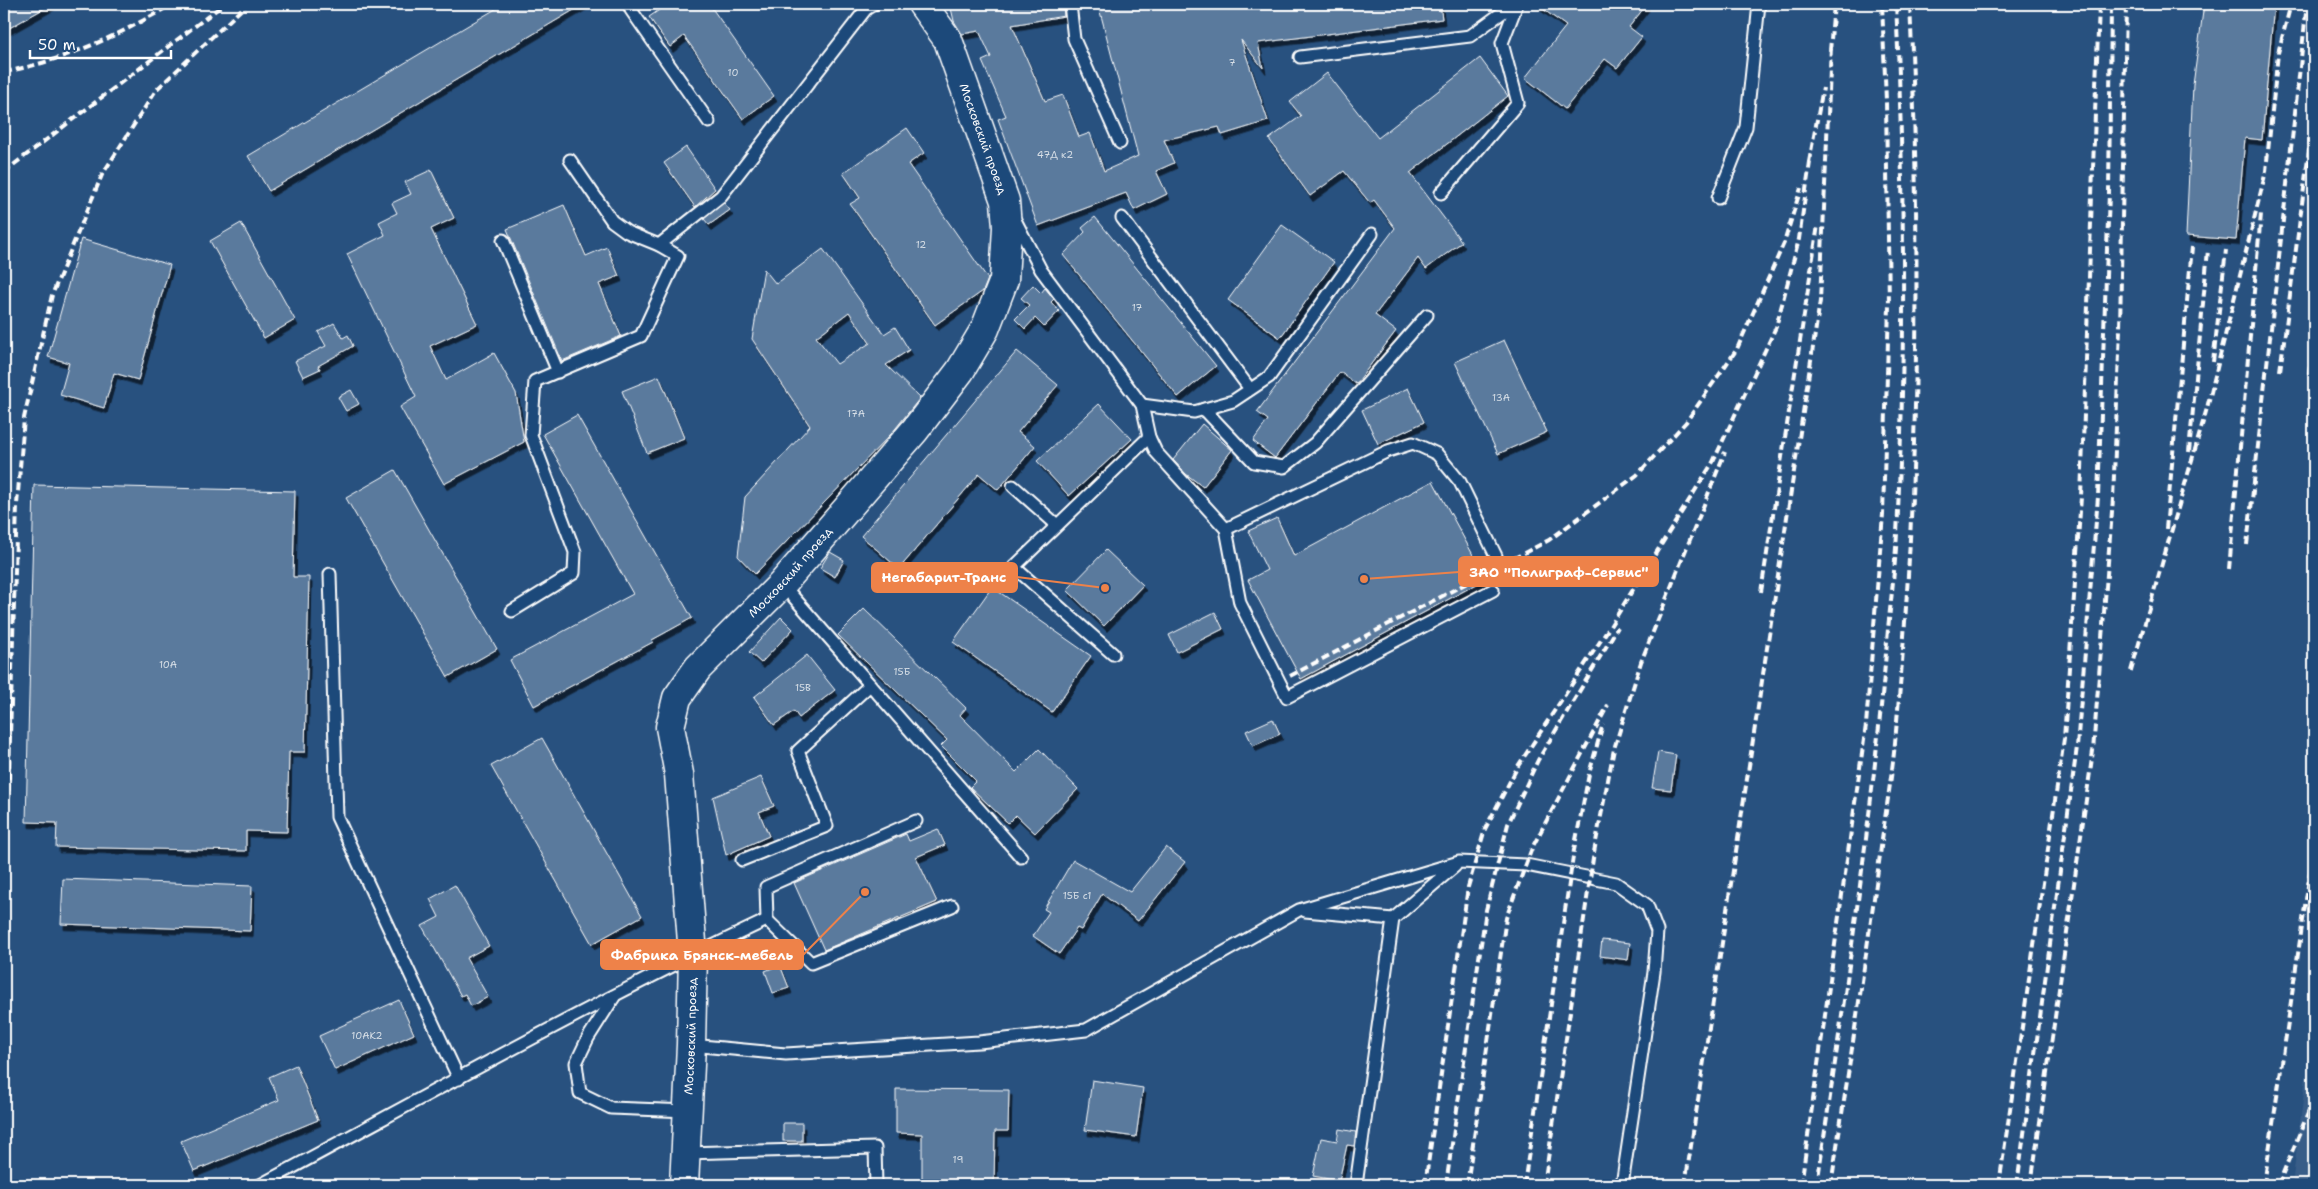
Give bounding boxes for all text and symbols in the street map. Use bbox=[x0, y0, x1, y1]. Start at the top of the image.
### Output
scale bar bbox=[30, 28, 171, 60]
text: 50 m bbox=[38, 35, 76, 55]
house number: 7 bbox=[1229, 56, 1236, 69]
house number: 10 bbox=[728, 66, 738, 79]
street label: Московский проезд bbox=[955, 81, 1011, 197]
house number: 47Д к2 bbox=[1037, 148, 1073, 161]
house number: 12 bbox=[916, 238, 926, 251]
house number: 17 bbox=[1132, 301, 1142, 314]
house number: 13А bbox=[1492, 391, 1510, 404]
house number: 17А bbox=[847, 407, 865, 420]
street label: Московский проезд bbox=[745, 523, 836, 621]
callout: ЗАО "Полиграф-Сервис" bbox=[1459, 557, 1658, 586]
callout: Негабарит-Транс bbox=[872, 563, 1017, 592]
text: ЗАО "Полиграф-Сервис" bbox=[1469, 563, 1649, 581]
text: Негабарит-Транс bbox=[882, 568, 1006, 586]
house number: 10А bbox=[159, 658, 177, 671]
house number: 15Б bbox=[894, 665, 910, 678]
house number: 15В bbox=[795, 681, 811, 694]
house number: 15Б с1 bbox=[1063, 889, 1091, 902]
callout: Фабрика Брянск-мебель bbox=[601, 940, 803, 969]
text: Фабрика Брянск-мебель bbox=[611, 946, 793, 964]
street label: Московский проезд bbox=[681, 977, 701, 1095]
house number: 10АК2 bbox=[351, 1029, 383, 1042]
house number: 19 bbox=[953, 1153, 963, 1166]

